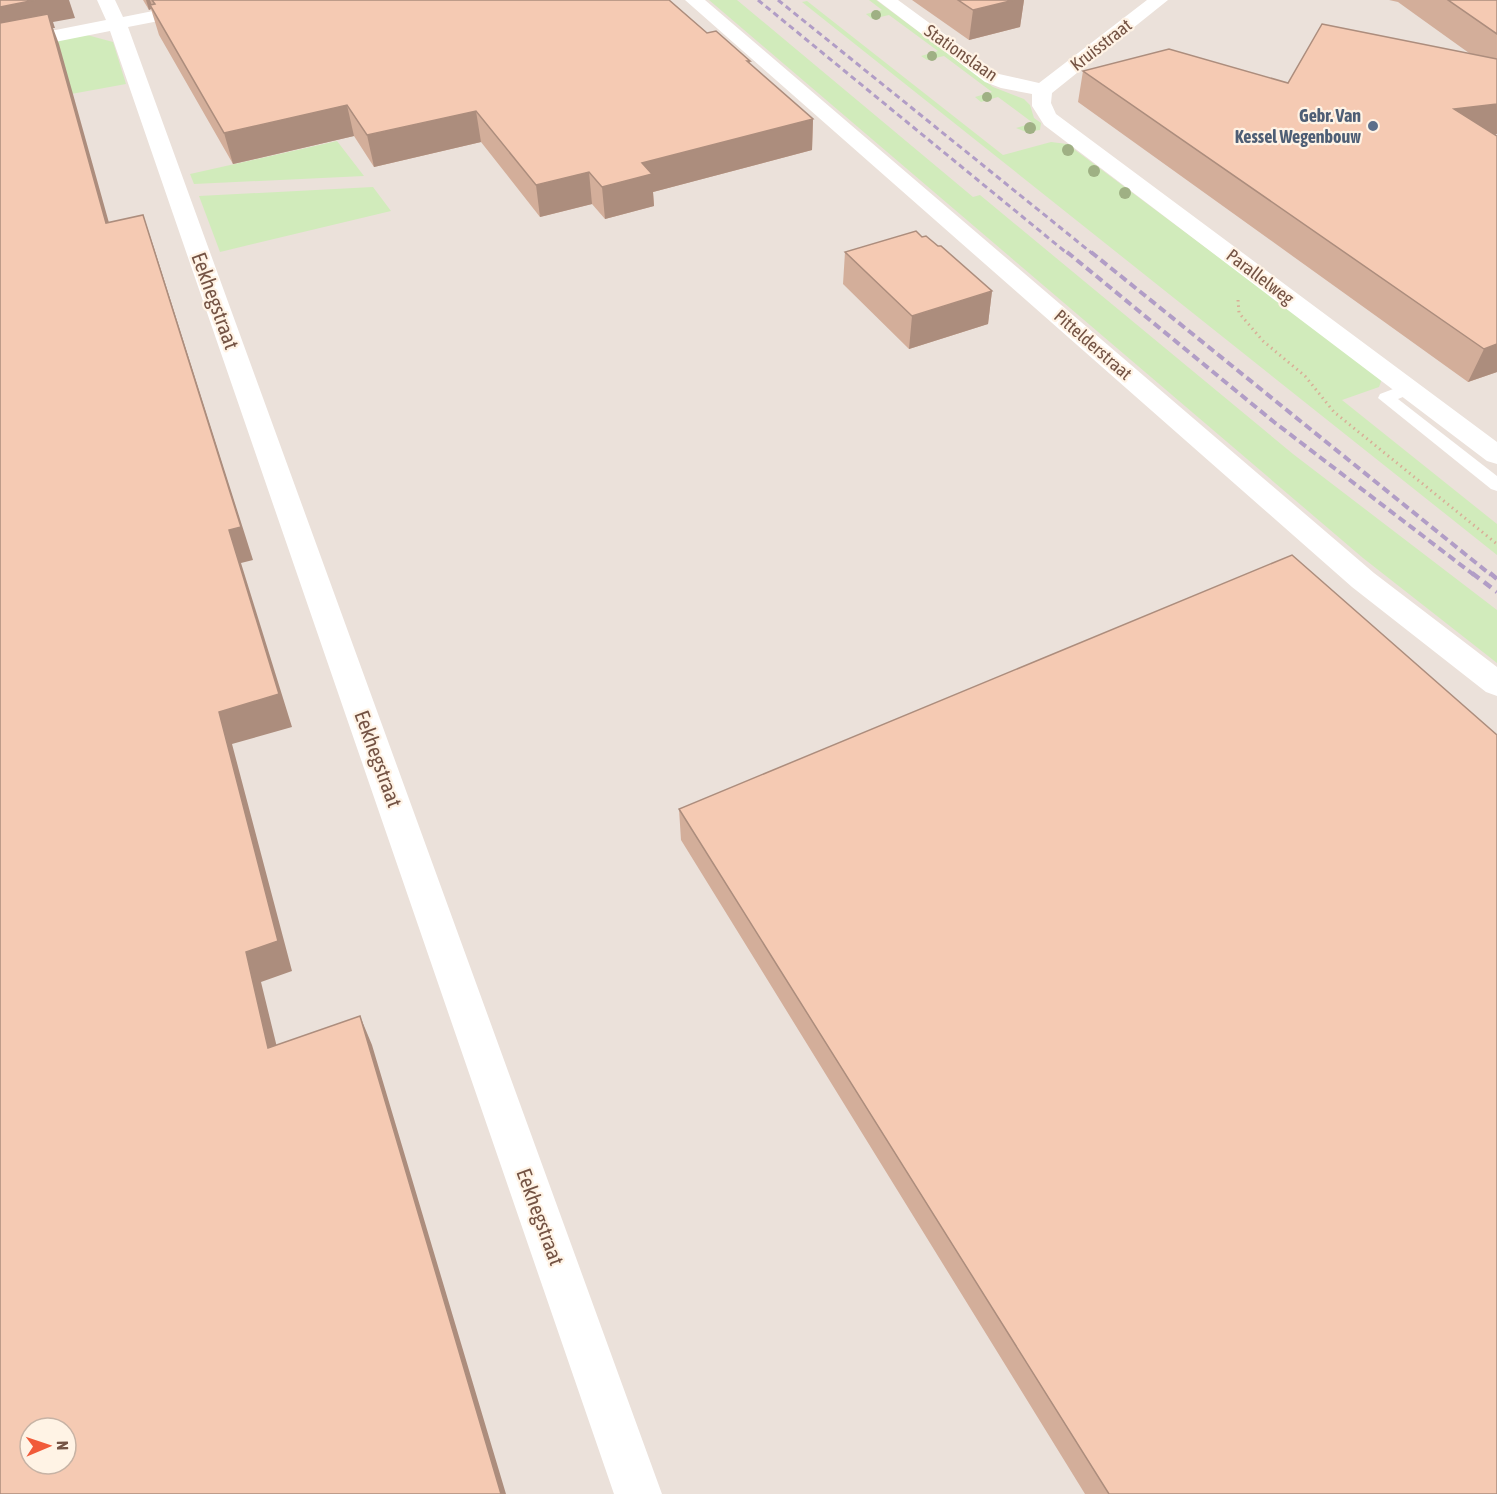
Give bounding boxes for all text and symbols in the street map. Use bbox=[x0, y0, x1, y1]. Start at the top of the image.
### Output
street label: Kruisstraat bbox=[1066, 14, 1135, 75]
street label: Stationslaan bbox=[921, 20, 1002, 85]
place label: Gebr. Van Kessel Wegenbouw bbox=[1235, 105, 1361, 147]
marker: Gebr. Van Kessel Wegenbouw bbox=[1366, 119, 1380, 133]
street label: Parallelweg bbox=[1223, 245, 1298, 309]
street label: Eekhegstraat bbox=[187, 249, 245, 352]
street label: Pittelderstraat bbox=[1050, 305, 1136, 384]
street label: Eekhegstraat bbox=[350, 707, 408, 810]
street label: Eekhegstraat bbox=[512, 1165, 570, 1268]
north arrow bbox=[18, 1416, 78, 1476]
text: N bbox=[54, 1440, 72, 1451]

